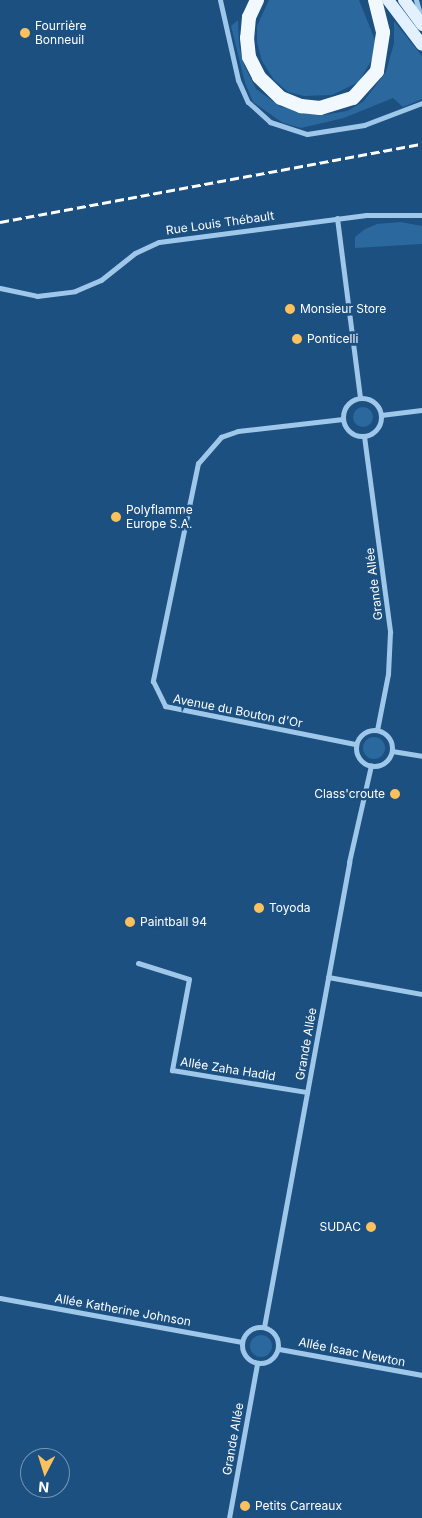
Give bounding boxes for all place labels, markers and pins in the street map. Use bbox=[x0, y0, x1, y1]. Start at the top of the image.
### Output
place label: Fourrière Bonneuil bbox=[35, 19, 87, 47]
marker: Fourrière Bonneuil bbox=[19, 27, 31, 39]
place label: Monsieur Store bbox=[300, 302, 386, 316]
marker: Monsieur Store bbox=[284, 303, 296, 315]
place label: Ponticelli bbox=[307, 332, 358, 346]
marker: Ponticelli bbox=[291, 333, 303, 345]
place label: Polyflamme Europe S.A. bbox=[126, 503, 193, 531]
marker: Polyflamme Europe S.A. bbox=[110, 511, 122, 523]
place label: Class'croute bbox=[314, 787, 385, 801]
marker: Class'croute bbox=[389, 788, 401, 800]
place label: Toyoda bbox=[269, 901, 311, 915]
marker: Toyoda bbox=[253, 902, 265, 914]
place label: Paintball 94 bbox=[140, 915, 207, 929]
marker: Paintball 94 bbox=[124, 916, 136, 928]
place label: SUDAC bbox=[319, 1220, 361, 1234]
marker: SUDAC bbox=[365, 1221, 377, 1233]
place label: Petits Carreaux bbox=[255, 1499, 342, 1513]
marker: Petits Carreaux bbox=[239, 1500, 251, 1512]

